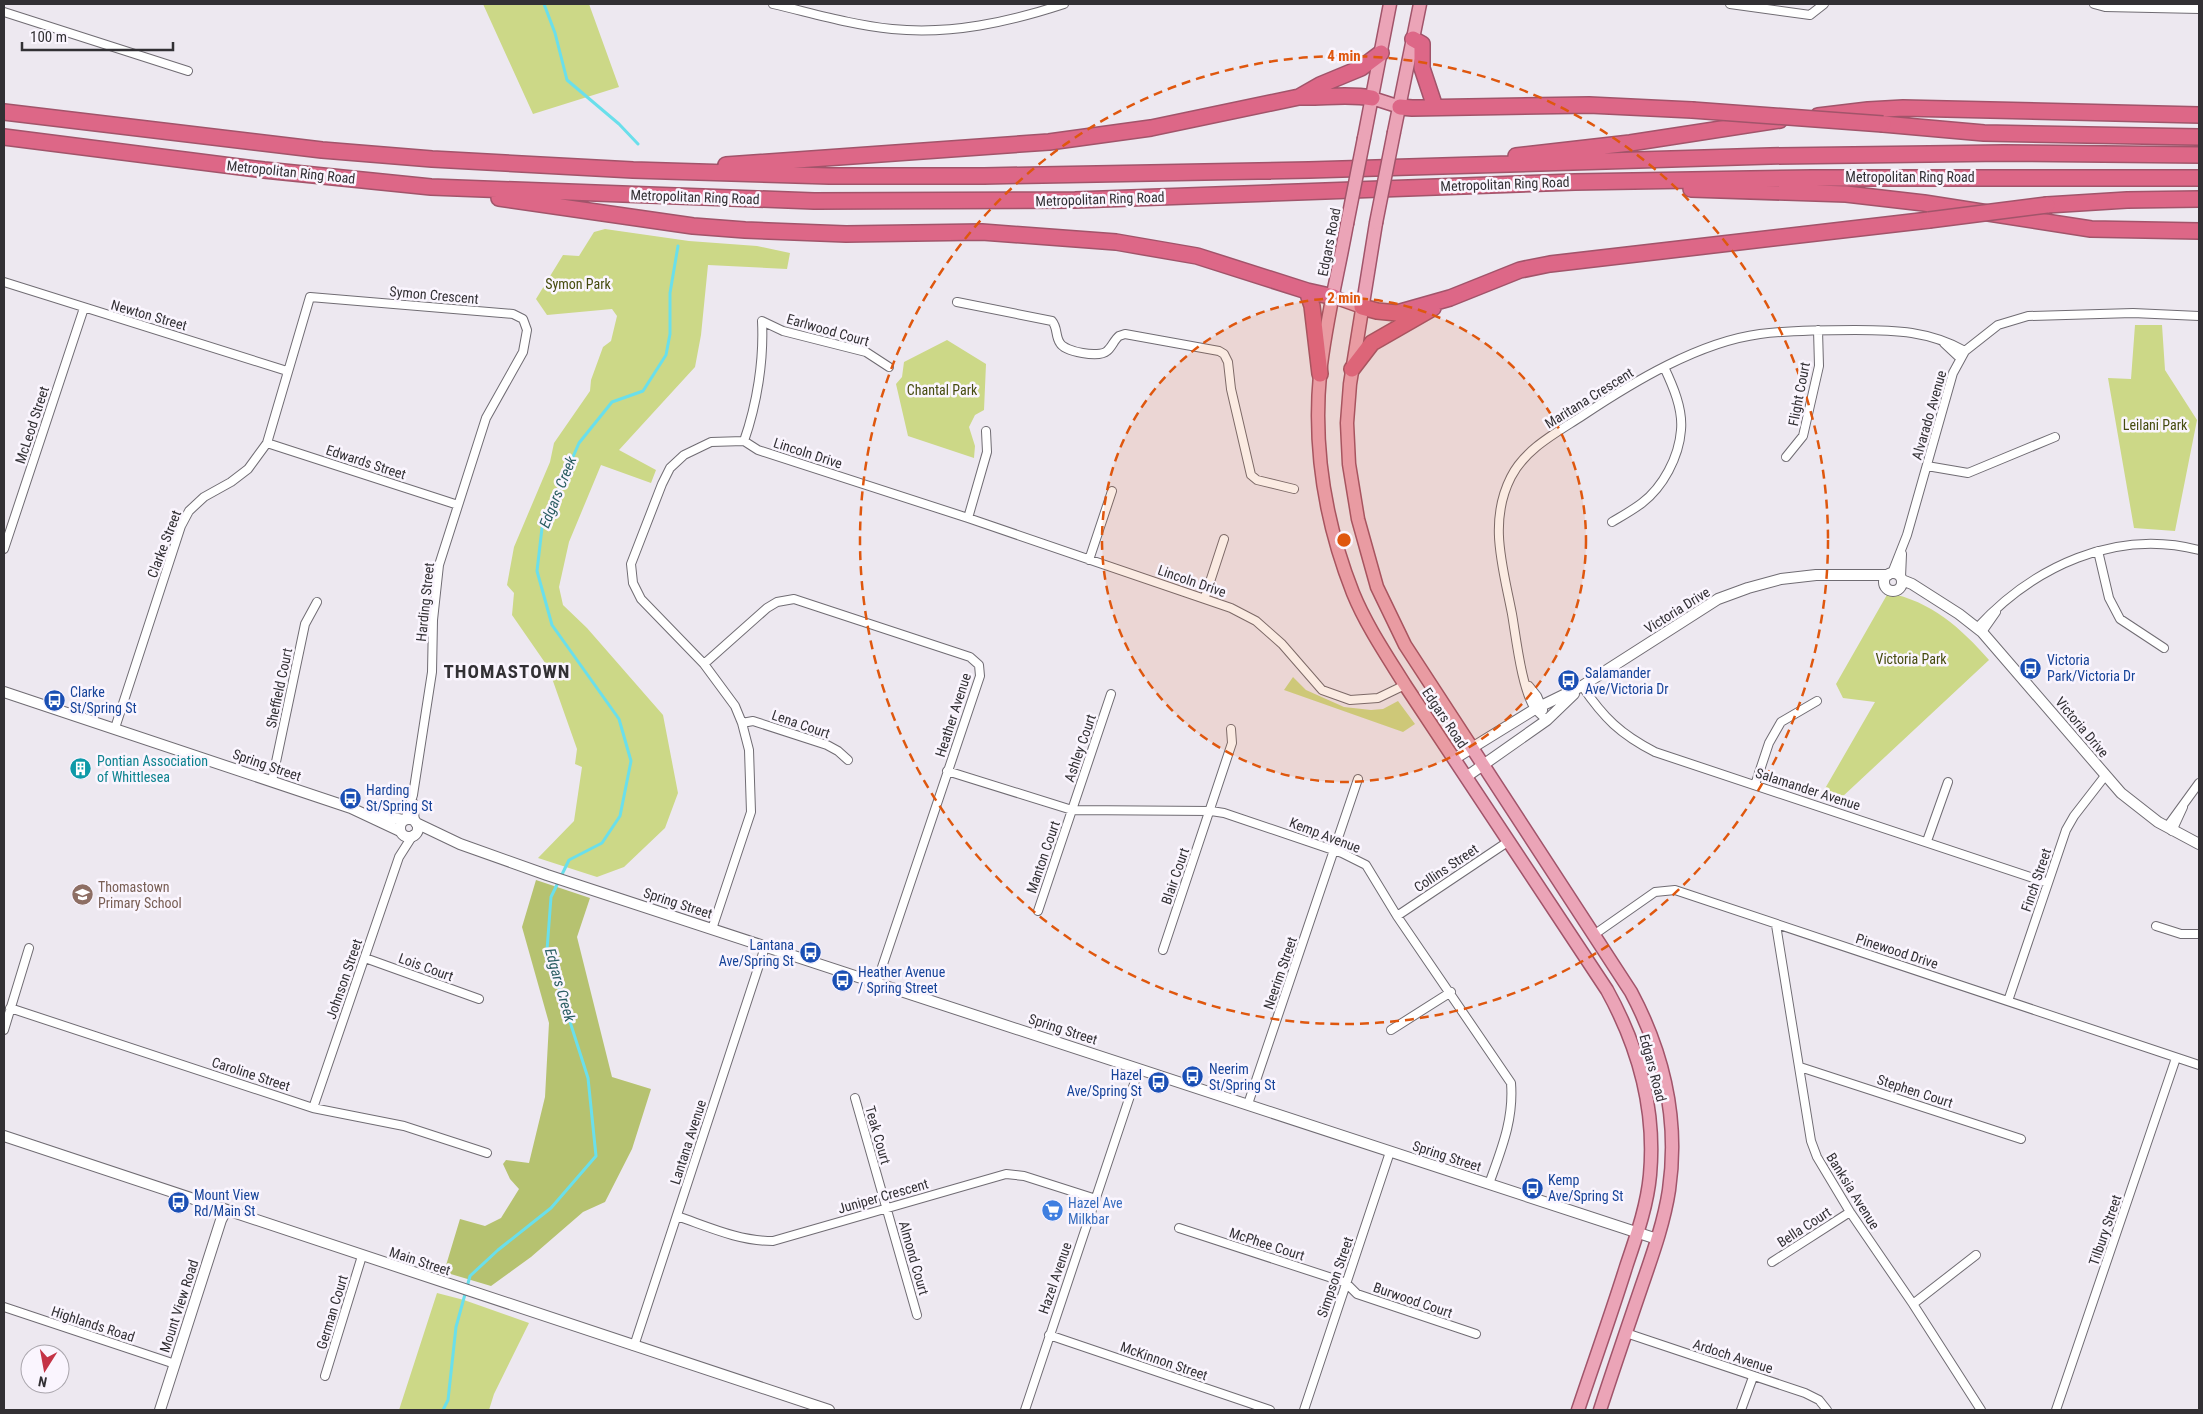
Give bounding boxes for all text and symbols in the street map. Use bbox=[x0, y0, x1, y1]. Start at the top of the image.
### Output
scale bar bbox=[22, 20, 174, 52]
text: 100 m bbox=[30, 28, 67, 46]
text: 4 min bbox=[1327, 47, 1361, 65]
street label: Metropolitan Ring Road bbox=[226, 157, 356, 187]
street label: Metropolitan Ring Road bbox=[1845, 169, 1975, 185]
street label: Metropolitan Ring Road bbox=[1440, 174, 1570, 194]
street label: Metropolitan Ring Road bbox=[630, 187, 760, 207]
street label: Metropolitan Ring Road bbox=[1035, 189, 1165, 209]
street label: Edgars Road bbox=[1315, 206, 1343, 278]
park label: Symon Park bbox=[545, 276, 611, 292]
street label: Symon Crescent bbox=[389, 283, 479, 307]
text: 2 min bbox=[1327, 289, 1361, 307]
street label: Newton Street bbox=[109, 297, 189, 333]
street label: Earlwood Court bbox=[785, 311, 871, 349]
street label: Flight Court bbox=[1785, 361, 1813, 427]
street label: Maritana Crescent bbox=[1542, 364, 1636, 432]
street label: Alvarado Avenue bbox=[1909, 368, 1949, 461]
park label: Chantal Park bbox=[907, 382, 978, 398]
street label: McLeod Street bbox=[12, 384, 52, 466]
park label: Leilani Park bbox=[2123, 417, 2188, 433]
street label: Lincoln Drive bbox=[772, 434, 845, 472]
street label: Edwards Street bbox=[324, 442, 408, 482]
water label: Edgars Creek bbox=[535, 453, 581, 530]
street label: Clarke Street bbox=[144, 508, 184, 580]
centre of rings bbox=[1335, 531, 1353, 549]
street label: Harding Street bbox=[413, 562, 437, 642]
street label: Lincoln Drive bbox=[1156, 562, 1229, 600]
street label: Victoria Drive bbox=[1641, 583, 1713, 636]
street label: Sheffield Court bbox=[263, 647, 295, 729]
park label: Victoria Park bbox=[1876, 651, 1947, 667]
place label: Victoria Park/Victoria Dr bbox=[2047, 652, 2135, 684]
bus stop icon: Victoria Park/Victoria Dr bbox=[2019, 656, 2043, 680]
district label: THOMASTOWN bbox=[444, 660, 571, 683]
place label: Salamander Ave/Victoria Dr bbox=[1585, 665, 1669, 697]
bus stop icon: Salamander Ave/Victoria Dr bbox=[1557, 669, 1581, 693]
street label: Heather Avenue bbox=[932, 671, 974, 759]
place label: Clarke St/Spring St bbox=[70, 684, 137, 716]
street label: Edgars Road bbox=[1419, 685, 1471, 751]
bus stop icon: Clarke St/Spring St bbox=[42, 688, 66, 712]
street label: Victoria Drive bbox=[2052, 694, 2112, 761]
street label: Lena Court bbox=[770, 707, 832, 741]
street label: Ashley Court bbox=[1061, 712, 1099, 784]
street label: Spring Street bbox=[231, 746, 303, 784]
place label: Pontian Association of Whittlesea bbox=[97, 753, 208, 785]
building icon: Pontian Association of Whittlesea bbox=[69, 757, 93, 781]
street label: Salamander Avenue bbox=[1754, 765, 1863, 814]
place label: Harding St/Spring St bbox=[366, 782, 433, 814]
bus stop icon: Harding St/Spring St bbox=[338, 786, 362, 810]
street label: Kemp Avenue bbox=[1287, 814, 1363, 856]
street label: Manton Court bbox=[1023, 819, 1063, 895]
street label: Collins Street bbox=[1411, 841, 1481, 895]
street label: Blair Court bbox=[1158, 846, 1192, 906]
street label: Finch Street bbox=[2018, 846, 2054, 914]
place label: Thomastown Primary School bbox=[98, 879, 182, 911]
school or university icon: Thomastown Primary School bbox=[70, 883, 94, 907]
street label: Spring Street bbox=[642, 884, 714, 922]
street label: Pinewood Drive bbox=[1854, 930, 1941, 972]
street label: Neerim Street bbox=[1260, 935, 1300, 1011]
street label: Johnson Street bbox=[323, 937, 365, 1021]
place label: Lantana Ave/Spring St bbox=[719, 937, 794, 969]
bus stop icon: Lantana Ave/Spring St bbox=[798, 941, 822, 965]
water label: Edgars Creek bbox=[541, 946, 579, 1024]
street label: Lois Court bbox=[396, 950, 456, 984]
place label: Heather Avenue / Spring Street bbox=[858, 964, 946, 996]
bus stop icon: Heather Avenue / Spring Street bbox=[830, 968, 854, 992]
street label: Spring Street bbox=[1027, 1010, 1099, 1048]
street label: Edgars Road bbox=[1636, 1032, 1670, 1104]
street label: Caroline Street bbox=[210, 1054, 292, 1094]
place label: Neerim St/Spring St bbox=[1209, 1061, 1276, 1093]
bus stop icon: Neerim St/Spring St bbox=[1181, 1065, 1205, 1089]
place label: Hazel Ave/Spring St bbox=[1067, 1067, 1142, 1099]
bus stop icon: Hazel Ave/Spring St bbox=[1146, 1071, 1170, 1095]
street label: Stephen Court bbox=[1875, 1071, 1955, 1111]
street label: Lantana Avenue bbox=[667, 1097, 709, 1186]
street label: Teak Court bbox=[862, 1104, 894, 1166]
street label: Spring Street bbox=[1411, 1137, 1483, 1175]
street label: Banksia Avenue bbox=[1823, 1150, 1883, 1233]
place label: Kemp Ave/Spring St bbox=[1548, 1172, 1623, 1204]
street label: Juniper Crescent bbox=[836, 1175, 930, 1217]
bus stop icon: Kemp Ave/Spring St bbox=[1520, 1176, 1544, 1200]
place label: Mount View Rd/Main St bbox=[194, 1187, 259, 1219]
bus stop icon: Mount View Rd/Main St bbox=[166, 1191, 190, 1215]
street label: Tilbury Street bbox=[2085, 1193, 2125, 1267]
place label: Hazel Ave Milkbar bbox=[1068, 1195, 1123, 1227]
supermarket icon: Hazel Ave Milkbar bbox=[1040, 1199, 1064, 1223]
street label: Bella Court bbox=[1774, 1204, 1834, 1250]
street label: Almond Court bbox=[896, 1219, 932, 1297]
street label: McPhee Court bbox=[1227, 1224, 1307, 1264]
street label: Simpson Street bbox=[1314, 1235, 1356, 1319]
street label: Hazel Avenue bbox=[1035, 1240, 1075, 1316]
street label: Main Street bbox=[387, 1244, 453, 1278]
street label: Mount View Road bbox=[156, 1258, 202, 1354]
street label: German Court bbox=[313, 1273, 351, 1351]
street label: Burwood Court bbox=[1371, 1279, 1455, 1321]
street label: Highlands Road bbox=[49, 1303, 137, 1345]
street label: Ardoch Avenue bbox=[1691, 1336, 1775, 1377]
street label: McKinnon Street bbox=[1118, 1339, 1210, 1383]
north arrow bbox=[20, 1344, 70, 1394]
text: N bbox=[37, 1373, 48, 1390]

